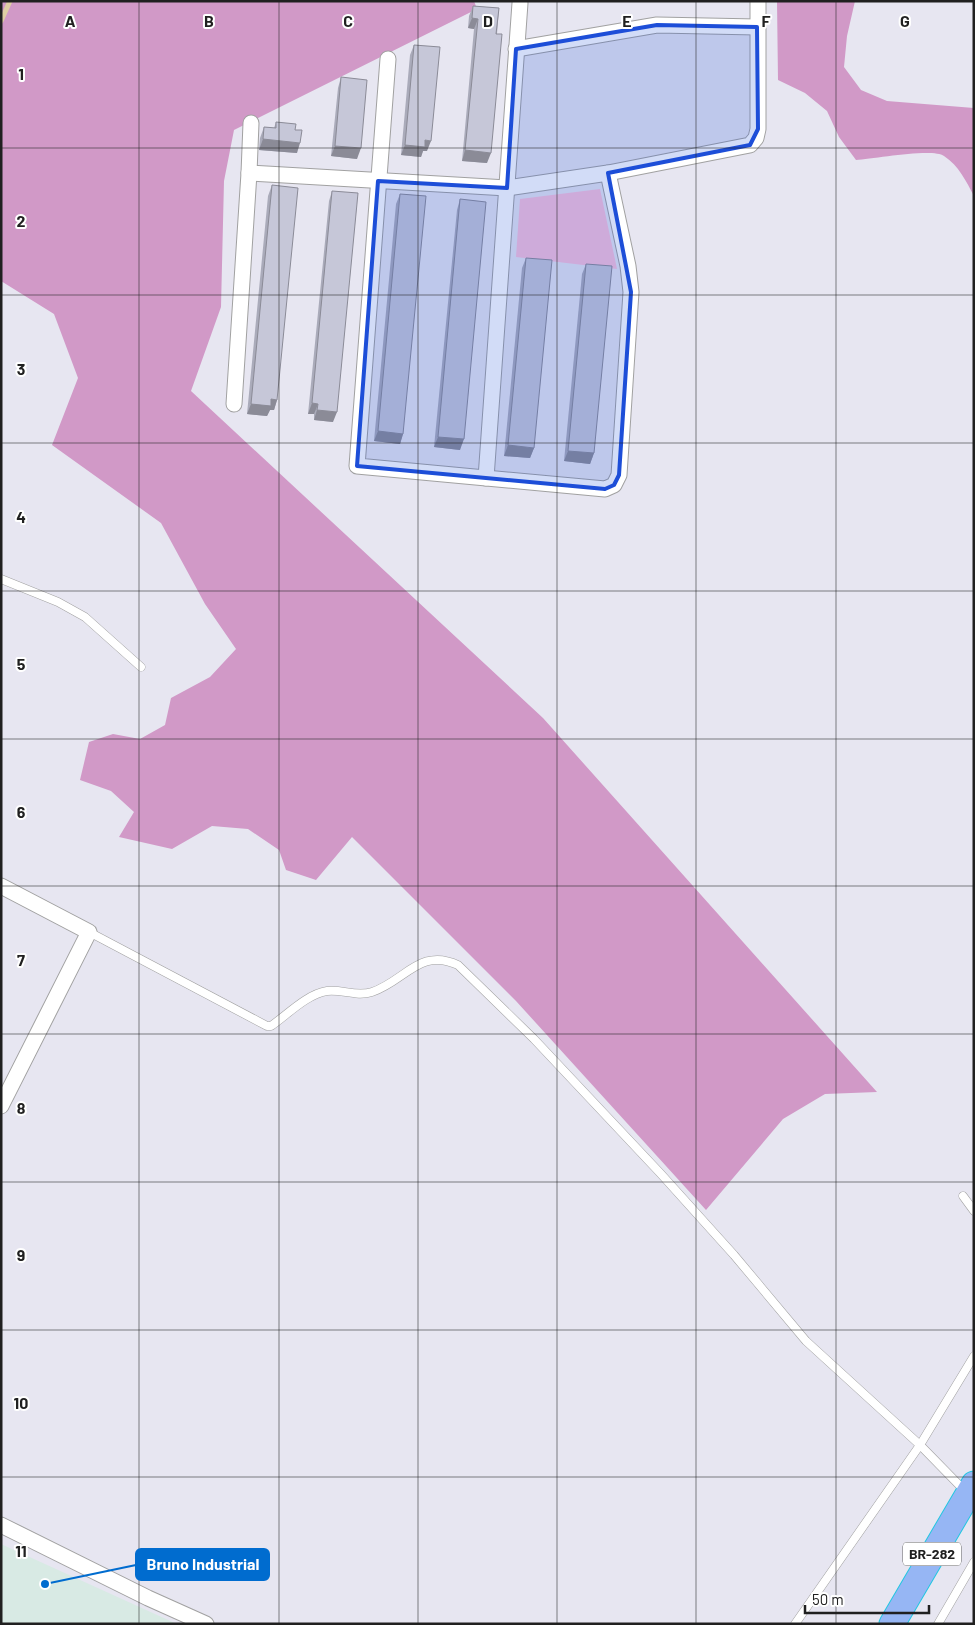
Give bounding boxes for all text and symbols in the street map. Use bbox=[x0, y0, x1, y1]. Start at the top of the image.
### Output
text: A bbox=[65, 11, 76, 30]
text: B bbox=[204, 11, 214, 30]
text: C bbox=[343, 11, 353, 30]
text: D bbox=[483, 11, 493, 30]
text: E bbox=[622, 11, 632, 30]
text: F bbox=[762, 11, 771, 30]
text: G bbox=[900, 11, 910, 30]
text: 1 bbox=[18, 64, 24, 83]
text: 2 bbox=[17, 211, 26, 230]
text: 3 bbox=[17, 359, 25, 378]
text: 4 bbox=[16, 507, 26, 526]
text: 5 bbox=[17, 654, 26, 673]
text: 6 bbox=[17, 802, 26, 821]
text: 7 bbox=[17, 950, 25, 969]
text: 8 bbox=[17, 1098, 26, 1117]
text: 9 bbox=[17, 1245, 25, 1264]
text: 10 bbox=[14, 1393, 28, 1412]
text: 11 bbox=[15, 1541, 27, 1560]
road number: BR-282 bbox=[903, 1542, 961, 1566]
callout: Bruno Industrial bbox=[136, 1549, 269, 1580]
text: Bruno Industrial bbox=[147, 1554, 260, 1573]
scale bar bbox=[805, 1582, 929, 1614]
text: 50 m bbox=[812, 1590, 844, 1608]

